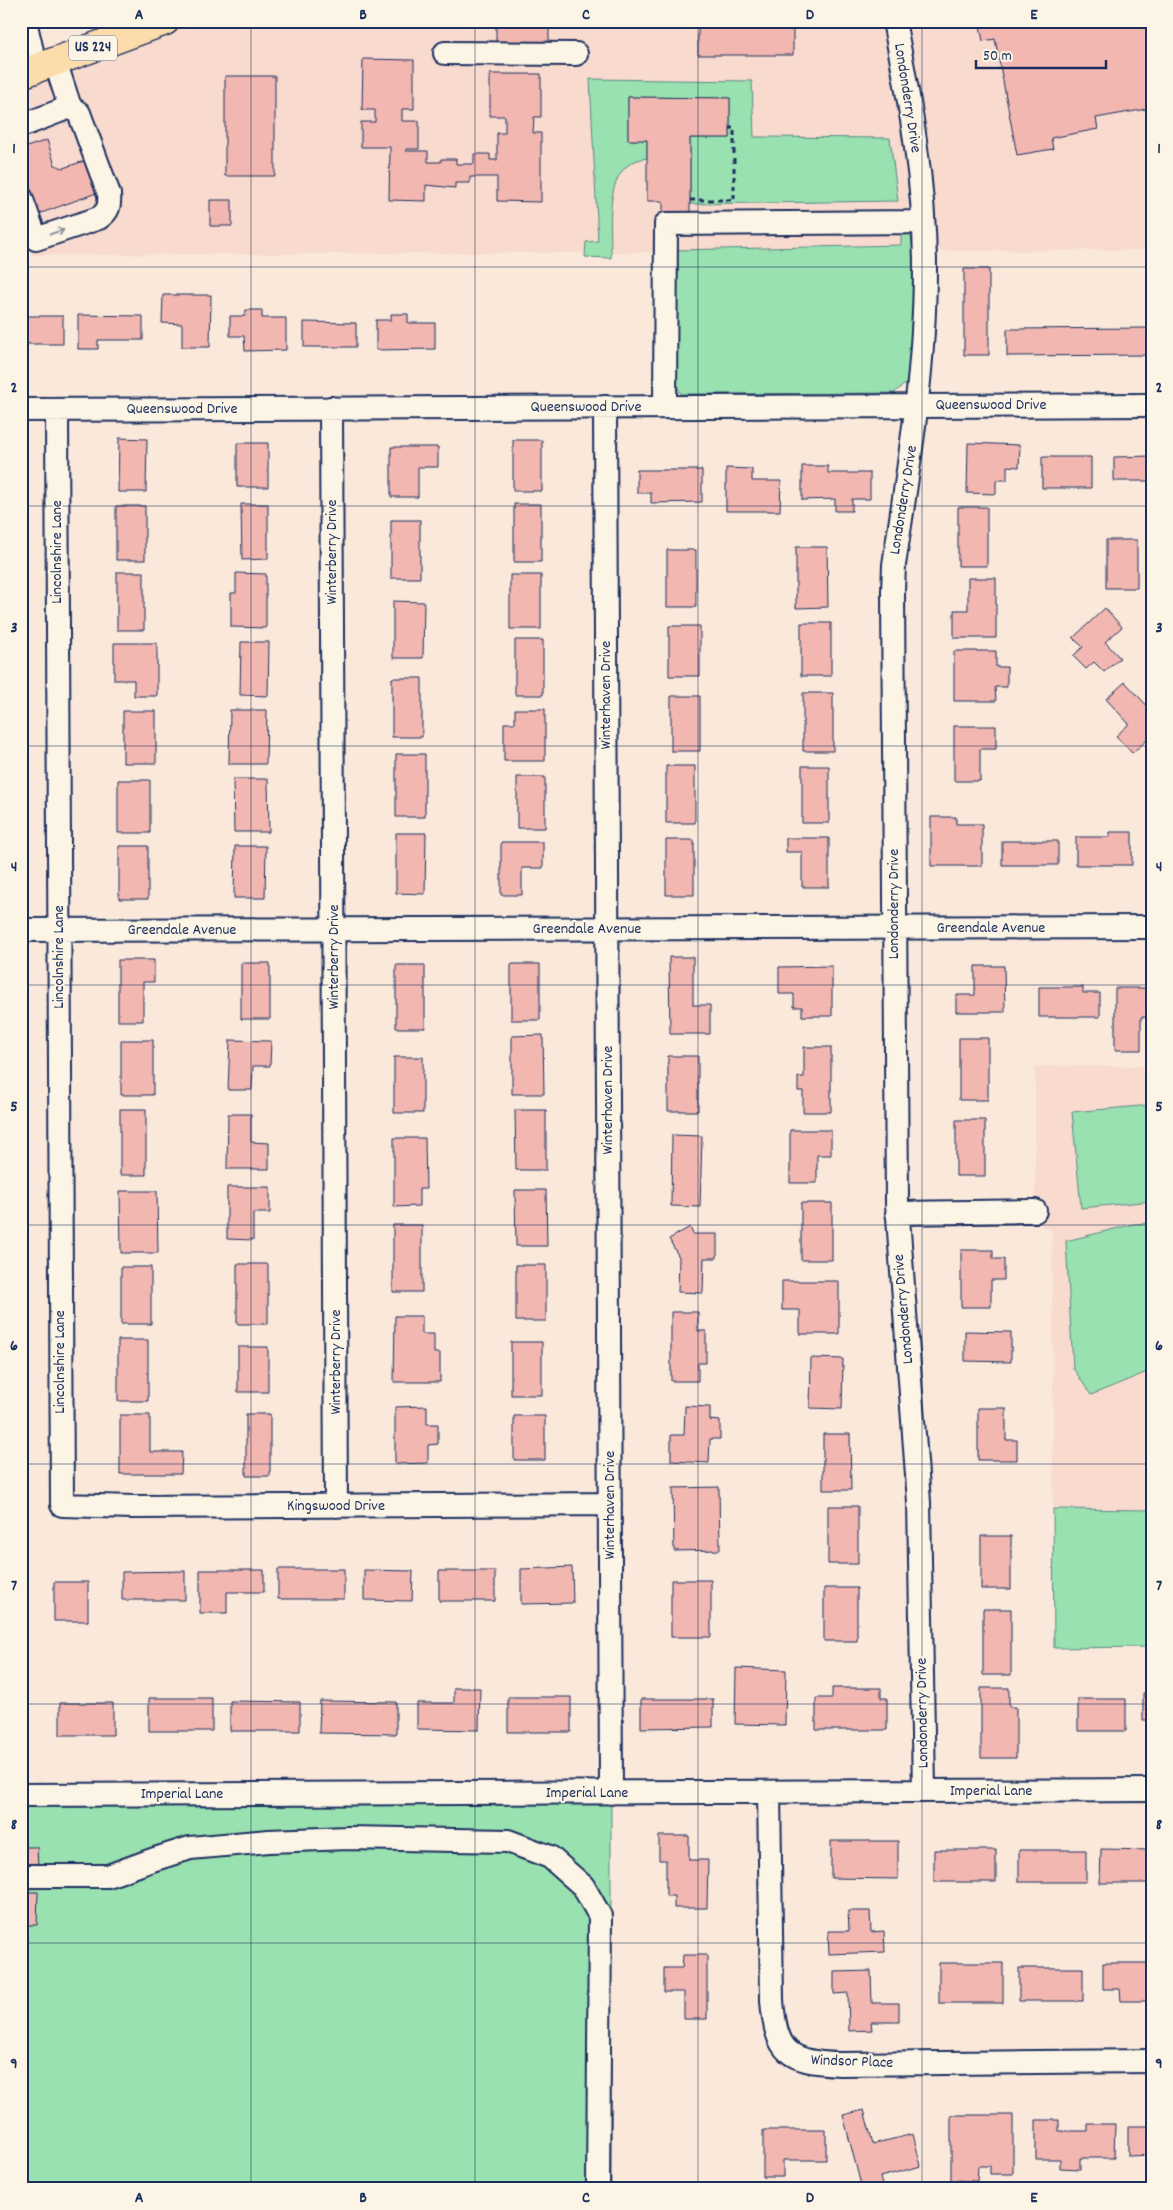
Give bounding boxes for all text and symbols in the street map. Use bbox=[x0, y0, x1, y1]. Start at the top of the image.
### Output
text: A bbox=[135, 4, 144, 27]
text: B bbox=[359, 4, 367, 27]
text: C bbox=[582, 4, 590, 27]
text: D bbox=[806, 4, 815, 27]
text: E bbox=[1030, 4, 1038, 27]
road number: US 224 bbox=[69, 36, 117, 60]
scale bar bbox=[976, 38, 1106, 70]
street label: Londonderry Drive bbox=[887, 42, 927, 154]
text: 50 m bbox=[983, 46, 1012, 68]
text: 1 bbox=[12, 138, 16, 161]
text: 1 bbox=[1157, 138, 1161, 161]
one-way arrow bbox=[48, 226, 64, 236]
text: 2 bbox=[11, 377, 18, 400]
text: 2 bbox=[1156, 377, 1163, 400]
street label: Queenswood Drive bbox=[936, 394, 1046, 417]
street label: Queenswood Drive bbox=[531, 396, 641, 419]
street label: Queenswood Drive bbox=[127, 398, 237, 421]
street label: Londonderry Drive bbox=[884, 444, 924, 556]
street label: Winterberry Drive bbox=[321, 499, 344, 605]
street label: Lincolnshire Lane bbox=[46, 500, 69, 604]
text: 3 bbox=[10, 617, 18, 640]
text: 3 bbox=[1155, 617, 1163, 640]
street label: Winterhaven Drive bbox=[595, 641, 618, 749]
street label: Londonderry Drive bbox=[883, 849, 906, 959]
text: 4 bbox=[11, 856, 17, 879]
text: 4 bbox=[1156, 856, 1162, 879]
street label: Winterberry Drive bbox=[323, 904, 346, 1010]
street label: Lincolnshire Lane bbox=[48, 905, 71, 1009]
street label: Greendale Avenue bbox=[937, 917, 1045, 940]
street label: Greendale Avenue bbox=[533, 918, 641, 941]
street label: Greendale Avenue bbox=[128, 919, 236, 942]
street label: Winterhaven Drive bbox=[597, 1046, 620, 1154]
text: 5 bbox=[10, 1096, 18, 1119]
text: 5 bbox=[1155, 1096, 1163, 1119]
street label: Londonderry Drive bbox=[888, 1253, 920, 1365]
street label: Winterberry Drive bbox=[325, 1309, 348, 1415]
street label: Lincolnshire Lane bbox=[49, 1310, 72, 1414]
text: 6 bbox=[10, 1335, 18, 1358]
text: 6 bbox=[1155, 1335, 1163, 1358]
street label: Winterhaven Drive bbox=[599, 1451, 622, 1559]
street label: Kingswood Drive bbox=[287, 1495, 385, 1518]
text: 7 bbox=[11, 1575, 17, 1598]
text: 7 bbox=[1156, 1575, 1162, 1598]
street label: Londonderry Drive bbox=[911, 1658, 935, 1768]
street label: Imperial Lane bbox=[950, 1780, 1032, 1803]
street label: Imperial Lane bbox=[546, 1782, 628, 1805]
street label: Imperial Lane bbox=[141, 1783, 223, 1806]
text: 8 bbox=[11, 1814, 18, 1837]
text: 8 bbox=[1156, 1814, 1163, 1837]
street label: Windsor Place bbox=[810, 2049, 894, 2075]
text: 9 bbox=[10, 2053, 18, 2076]
text: 9 bbox=[1155, 2053, 1163, 2076]
text: A bbox=[135, 2187, 144, 2210]
text: B bbox=[359, 2187, 367, 2210]
text: C bbox=[582, 2187, 590, 2210]
text: D bbox=[806, 2187, 815, 2210]
text: E bbox=[1030, 2187, 1038, 2210]

